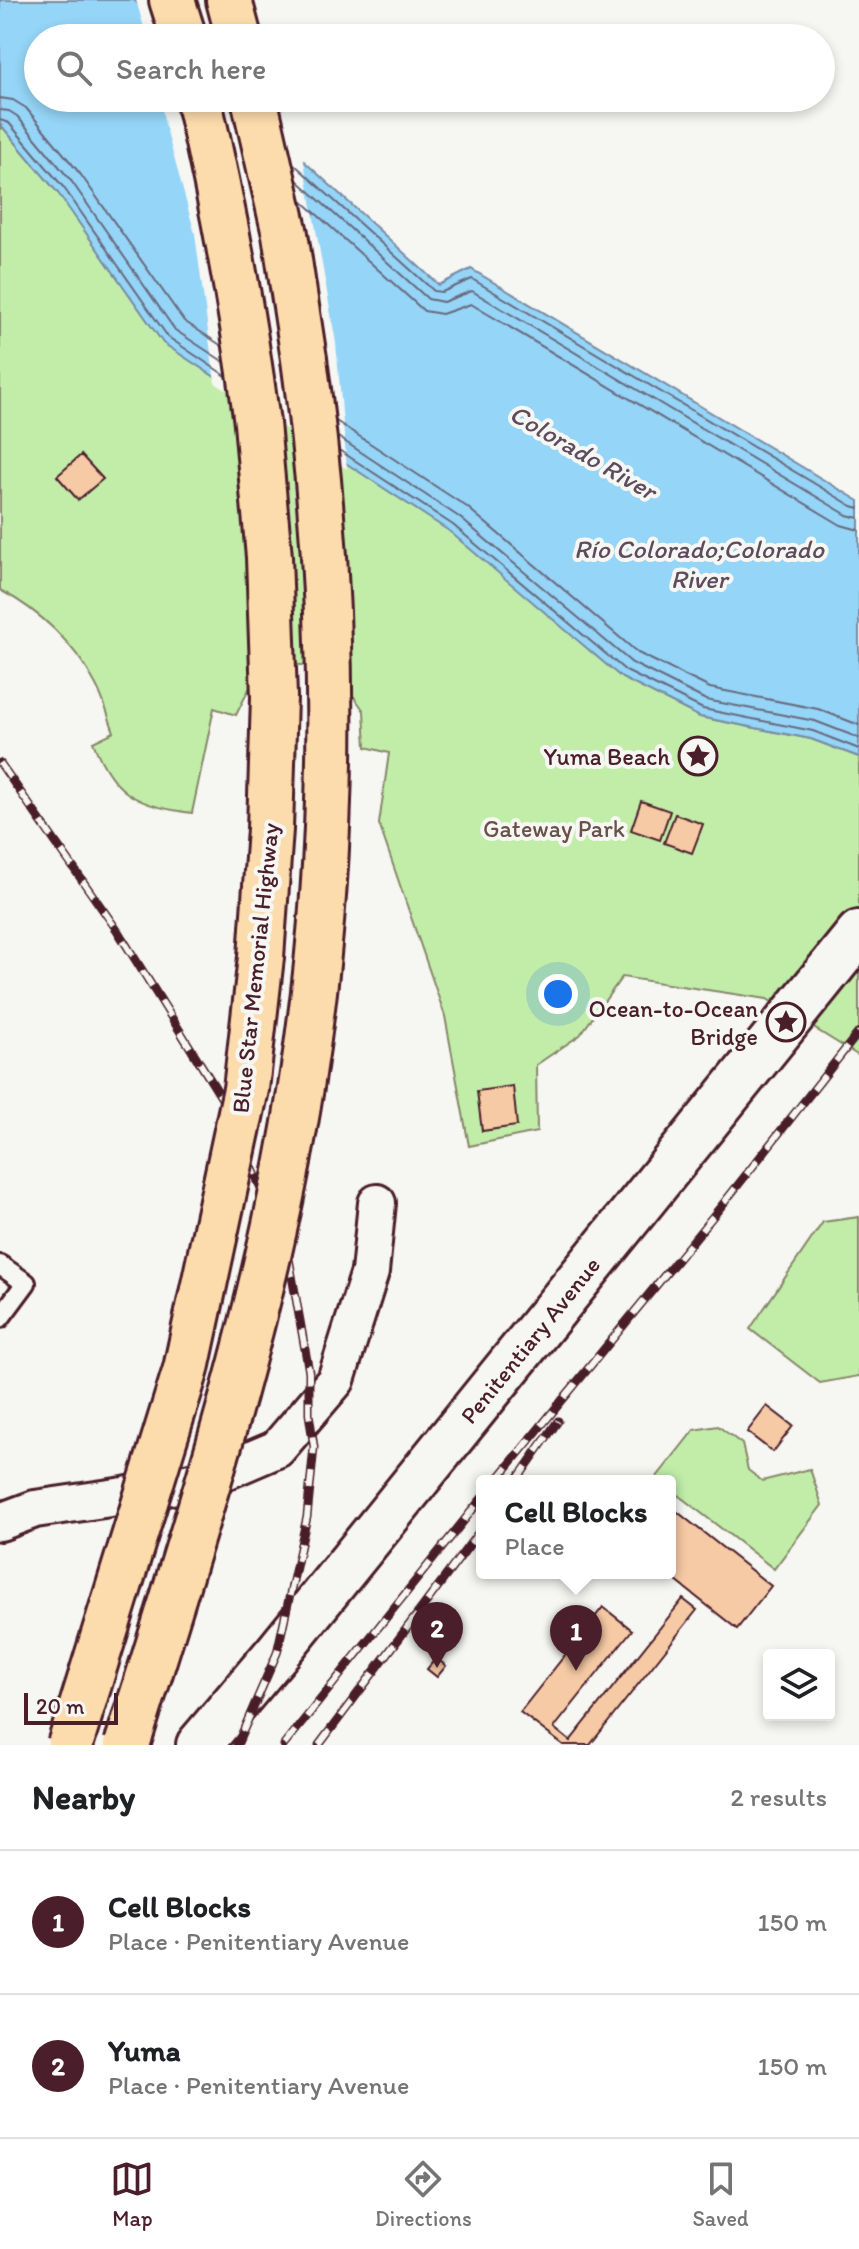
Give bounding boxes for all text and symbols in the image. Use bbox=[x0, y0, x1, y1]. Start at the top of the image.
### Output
search box bbox=[24, 24, 835, 112]
icon: search bbox=[52, 46, 96, 90]
text: Search here bbox=[116, 50, 266, 87]
water label: Colorado River bbox=[504, 397, 665, 508]
water label: Río Colorado;Colorado River bbox=[574, 533, 825, 595]
place icon: Yuma Beach bbox=[677, 735, 719, 777]
place label: Yuma Beach bbox=[544, 742, 670, 771]
park label: Gateway Park bbox=[483, 814, 625, 843]
street label: Blue Star Memorial Highway bbox=[225, 821, 285, 1115]
your location bbox=[538, 974, 578, 1014]
place label: Ocean-to-Ocean Bridge bbox=[588, 994, 758, 1051]
place icon: Ocean-to-Ocean Bridge bbox=[765, 1001, 807, 1043]
street label: Penitentiary Avenue bbox=[454, 1251, 606, 1429]
popup bbox=[476, 1475, 676, 1579]
text: Cell Blocks bbox=[505, 1493, 647, 1530]
text: Place bbox=[505, 1530, 564, 1562]
pin: 2 bbox=[411, 1602, 463, 1668]
pin: 1 bbox=[550, 1605, 602, 1671]
map controls bbox=[763, 1649, 835, 1721]
button: layers bbox=[763, 1649, 835, 1721]
scale bar bbox=[24, 1689, 118, 1725]
text: 20 m bbox=[36, 1693, 85, 1720]
text: Nearby bbox=[32, 1777, 135, 1818]
text: 2 results bbox=[730, 1781, 827, 1813]
text: Cell Blocks bbox=[108, 1888, 251, 1925]
text: 1 bbox=[52, 1906, 64, 1938]
text: 150 m bbox=[758, 1906, 827, 1938]
text: Place · Penitentiary Avenue bbox=[108, 1925, 409, 1957]
text: Yuma bbox=[108, 2032, 181, 2069]
text: 2 bbox=[51, 2050, 65, 2082]
text: 150 m bbox=[758, 2050, 827, 2082]
text: Place · Penitentiary Avenue bbox=[108, 2069, 409, 2101]
tab: Map bbox=[110, 2157, 154, 2232]
tab: Directions bbox=[375, 2157, 472, 2232]
tab: Saved bbox=[692, 2157, 749, 2232]

